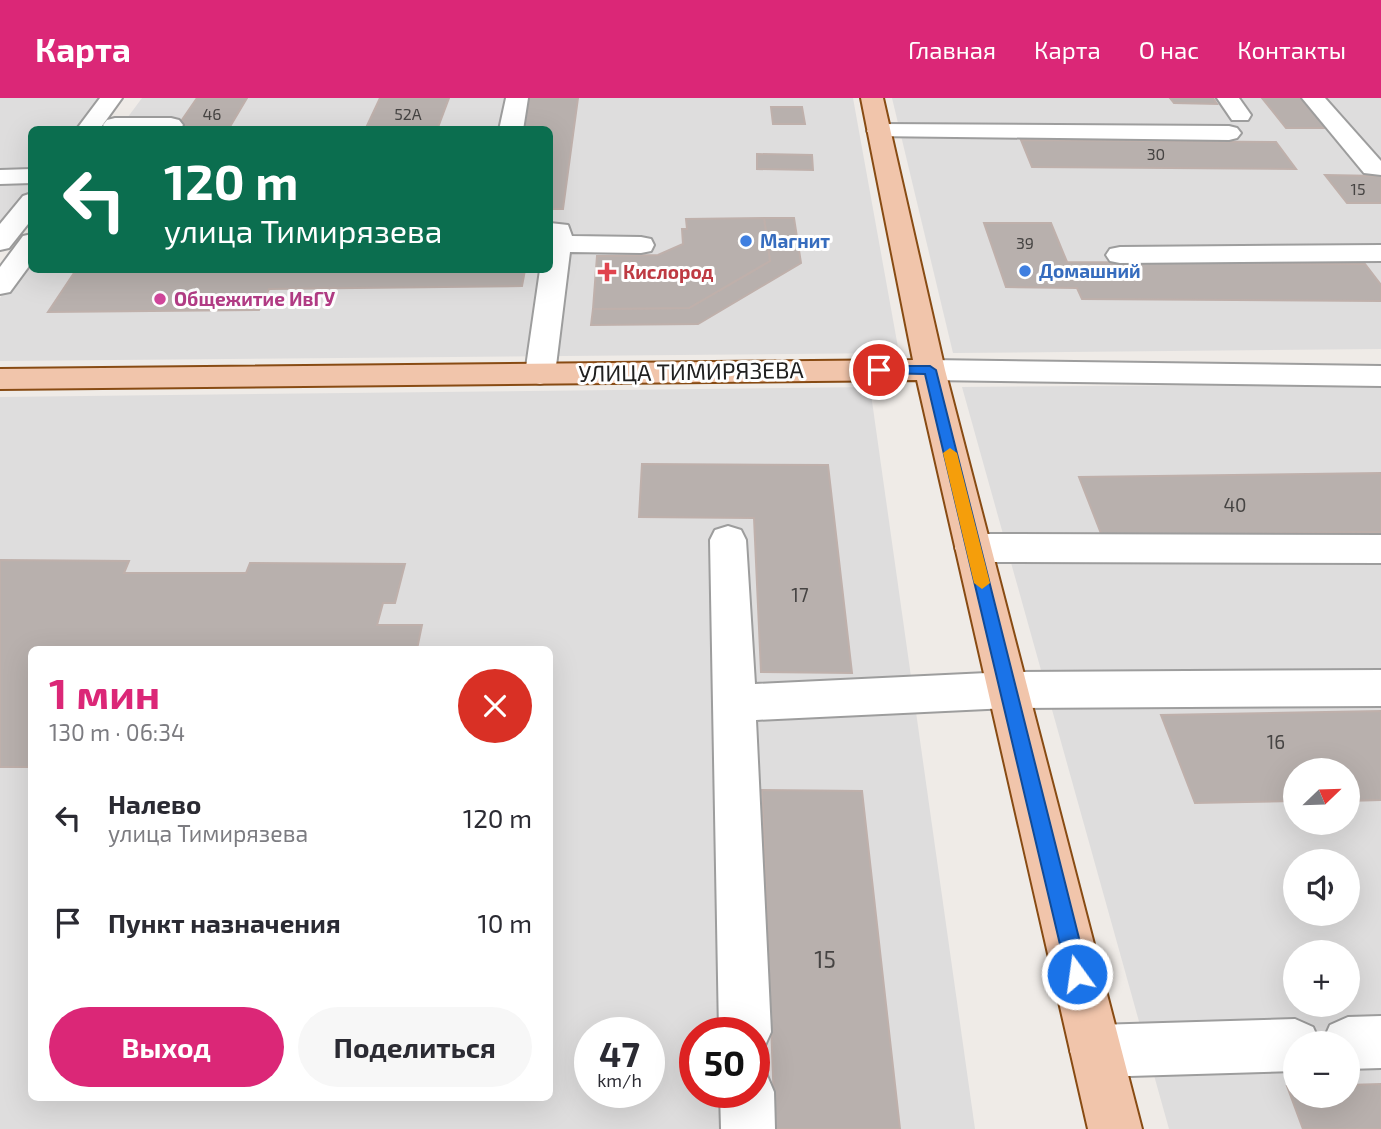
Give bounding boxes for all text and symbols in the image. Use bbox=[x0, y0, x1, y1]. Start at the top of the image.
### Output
text: Карта bbox=[35, 29, 131, 69]
text: Главная bbox=[908, 35, 996, 64]
text: Карта bbox=[1034, 35, 1101, 64]
text: О нас bbox=[1139, 35, 1199, 64]
text: Контакты bbox=[1237, 35, 1346, 64]
house number: 46 bbox=[203, 104, 222, 123]
house number: 52А bbox=[394, 104, 422, 123]
house number: 30 bbox=[1147, 144, 1165, 163]
text: 120 m bbox=[164, 151, 298, 210]
icon: left bbox=[49, 154, 140, 245]
house number: 15 bbox=[1351, 179, 1365, 198]
text: улица Тимирязева bbox=[164, 211, 442, 249]
place label: Магнит bbox=[760, 229, 830, 252]
marker: Магнит bbox=[738, 233, 754, 249]
house number: 39 bbox=[1016, 233, 1034, 252]
place label: Домашний bbox=[1039, 259, 1141, 282]
place label: Кислород bbox=[623, 260, 713, 283]
marker: Кислород bbox=[597, 262, 617, 282]
marker: Домашний bbox=[1017, 263, 1033, 279]
place label: Общежитие ИвГУ bbox=[174, 287, 336, 310]
marker: Общежитие ИвГУ bbox=[152, 291, 168, 307]
pin bbox=[849, 340, 909, 400]
icon: arrive bbox=[860, 351, 898, 389]
street label: УЛИЦА ТИМИРЯЗЕВА bbox=[578, 355, 805, 387]
house number: 40 bbox=[1223, 493, 1247, 516]
house number: 17 bbox=[791, 583, 809, 606]
text: 1 мин bbox=[49, 667, 160, 717]
button: close bbox=[458, 669, 532, 743]
text: 130 m · 06:34 bbox=[49, 718, 185, 746]
house number: 16 bbox=[1267, 730, 1285, 753]
north arrow bbox=[1283, 758, 1360, 835]
map controls bbox=[1283, 758, 1360, 1108]
text: Налево bbox=[108, 788, 201, 819]
icon: left bbox=[49, 799, 87, 837]
text: 120 m bbox=[463, 802, 532, 833]
text: улица Тимирязева bbox=[108, 819, 308, 847]
button: sound bbox=[1283, 849, 1360, 926]
icon: arrive bbox=[49, 904, 87, 942]
text: Пункт назначения bbox=[108, 907, 341, 938]
text: 10 m bbox=[477, 907, 532, 938]
position arrow bbox=[1040, 937, 1114, 1011]
button: + bbox=[1283, 940, 1360, 1017]
house number: 15 bbox=[814, 945, 836, 973]
button: Выход bbox=[49, 1007, 284, 1087]
button: Поделиться bbox=[298, 1007, 532, 1087]
speed limit sign: 50 bbox=[679, 1017, 770, 1108]
button: − bbox=[1283, 1031, 1360, 1108]
text: 47 bbox=[599, 1032, 640, 1074]
text: km/h bbox=[597, 1069, 642, 1091]

